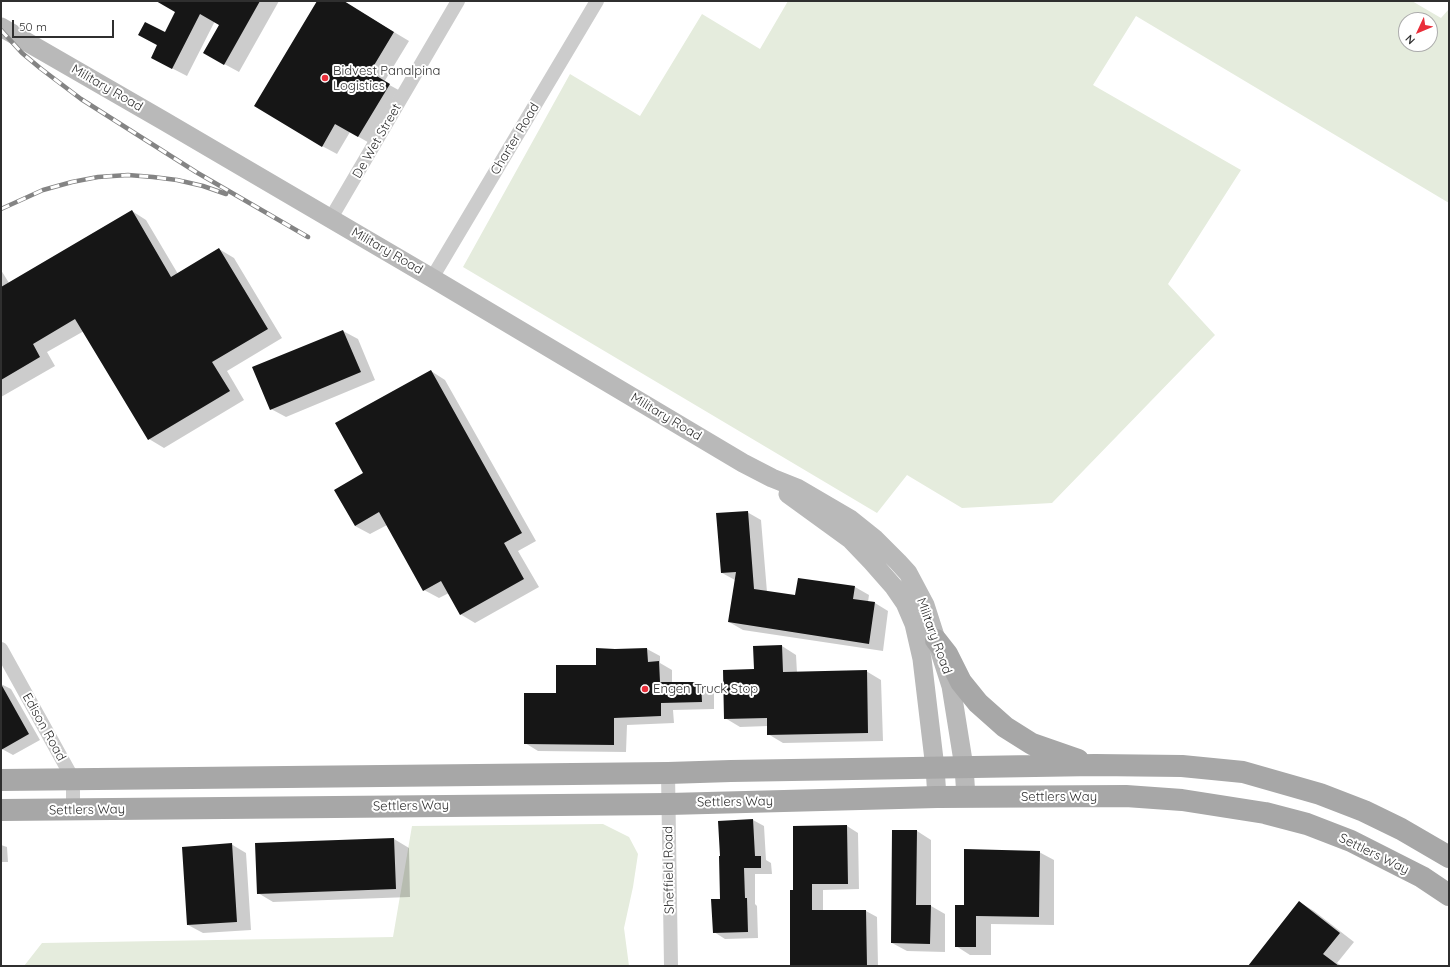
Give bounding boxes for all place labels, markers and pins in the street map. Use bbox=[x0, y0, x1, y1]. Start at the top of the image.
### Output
place label: Bidvest Panalpina Logistics bbox=[333, 63, 440, 94]
marker: Bidvest Panalpina Logistics bbox=[320, 73, 330, 83]
place label: Engen Truck Stop bbox=[653, 681, 758, 697]
marker: Engen Truck Stop bbox=[640, 684, 650, 694]

